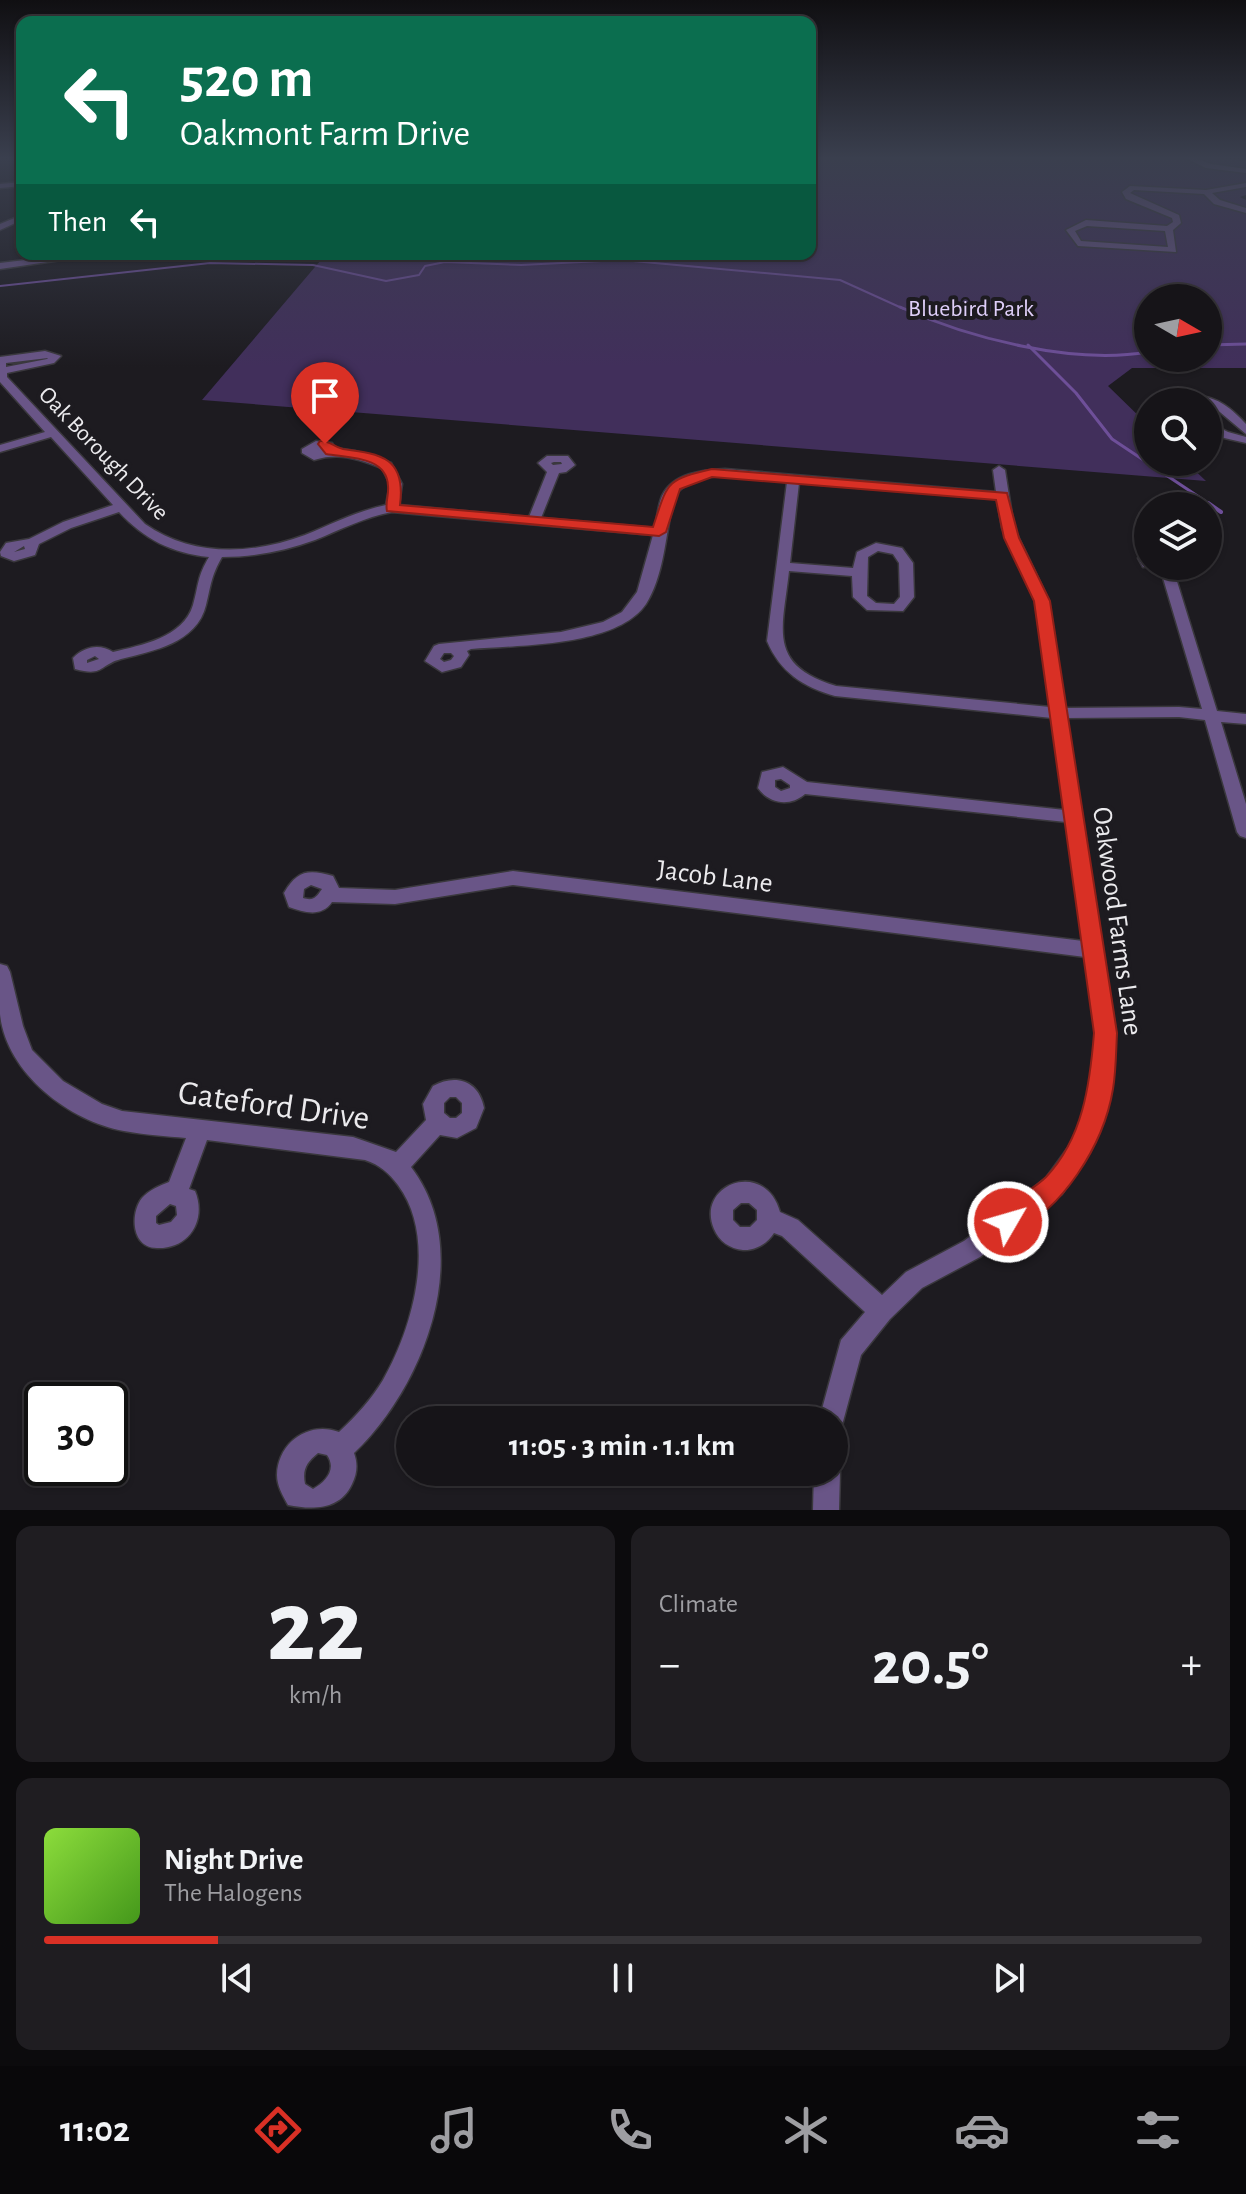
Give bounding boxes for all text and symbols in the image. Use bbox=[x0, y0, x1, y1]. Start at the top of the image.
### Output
icon: left bbox=[48, 48, 152, 152]
text: 520 m bbox=[180, 51, 313, 107]
text: Oakmont Farm Drive bbox=[180, 116, 470, 152]
icon: left bbox=[123, 200, 167, 244]
text: Then bbox=[48, 207, 107, 237]
north arrow bbox=[1134, 284, 1222, 372]
map controls bbox=[1134, 284, 1222, 580]
park label: Bluebird Park bbox=[908, 297, 1034, 321]
pin bbox=[291, 362, 359, 444]
icon: arrive bbox=[303, 374, 347, 418]
street label: Oak Borough Drive bbox=[34, 382, 173, 525]
button: search bbox=[1134, 388, 1222, 476]
button: layers bbox=[1134, 492, 1222, 580]
street label: Oakwood Farms Lane bbox=[1087, 805, 1147, 1037]
street label: Jacob Lane bbox=[655, 856, 774, 898]
street label: Gateford Drive bbox=[176, 1076, 372, 1136]
position arrow bbox=[966, 1180, 1050, 1264]
speed limit sign: 30 bbox=[24, 1382, 128, 1486]
text: 11:05 · 3 min · 1.1 km bbox=[509, 1431, 735, 1461]
text: 22 bbox=[267, 1576, 364, 1680]
text: Climate bbox=[659, 1591, 738, 1617]
text: 20.5° bbox=[872, 1635, 989, 1695]
text: − bbox=[659, 1643, 680, 1687]
text: + bbox=[1181, 1643, 1202, 1687]
text: km/h bbox=[289, 1682, 342, 1708]
text: Night Drive bbox=[164, 1845, 303, 1875]
text: The Halogens bbox=[164, 1880, 302, 1906]
icon: previous bbox=[215, 1956, 259, 2000]
icon: pause bbox=[601, 1956, 645, 2000]
icon: next bbox=[987, 1956, 1031, 2000]
icon: directions bbox=[250, 2102, 306, 2158]
icon: music bbox=[426, 2102, 482, 2158]
icon: phone bbox=[602, 2102, 658, 2158]
icon: climate bbox=[778, 2102, 834, 2158]
icon: car bbox=[954, 2102, 1010, 2158]
icon: filters bbox=[1130, 2102, 1186, 2158]
text: 11:02 bbox=[60, 2112, 130, 2148]

